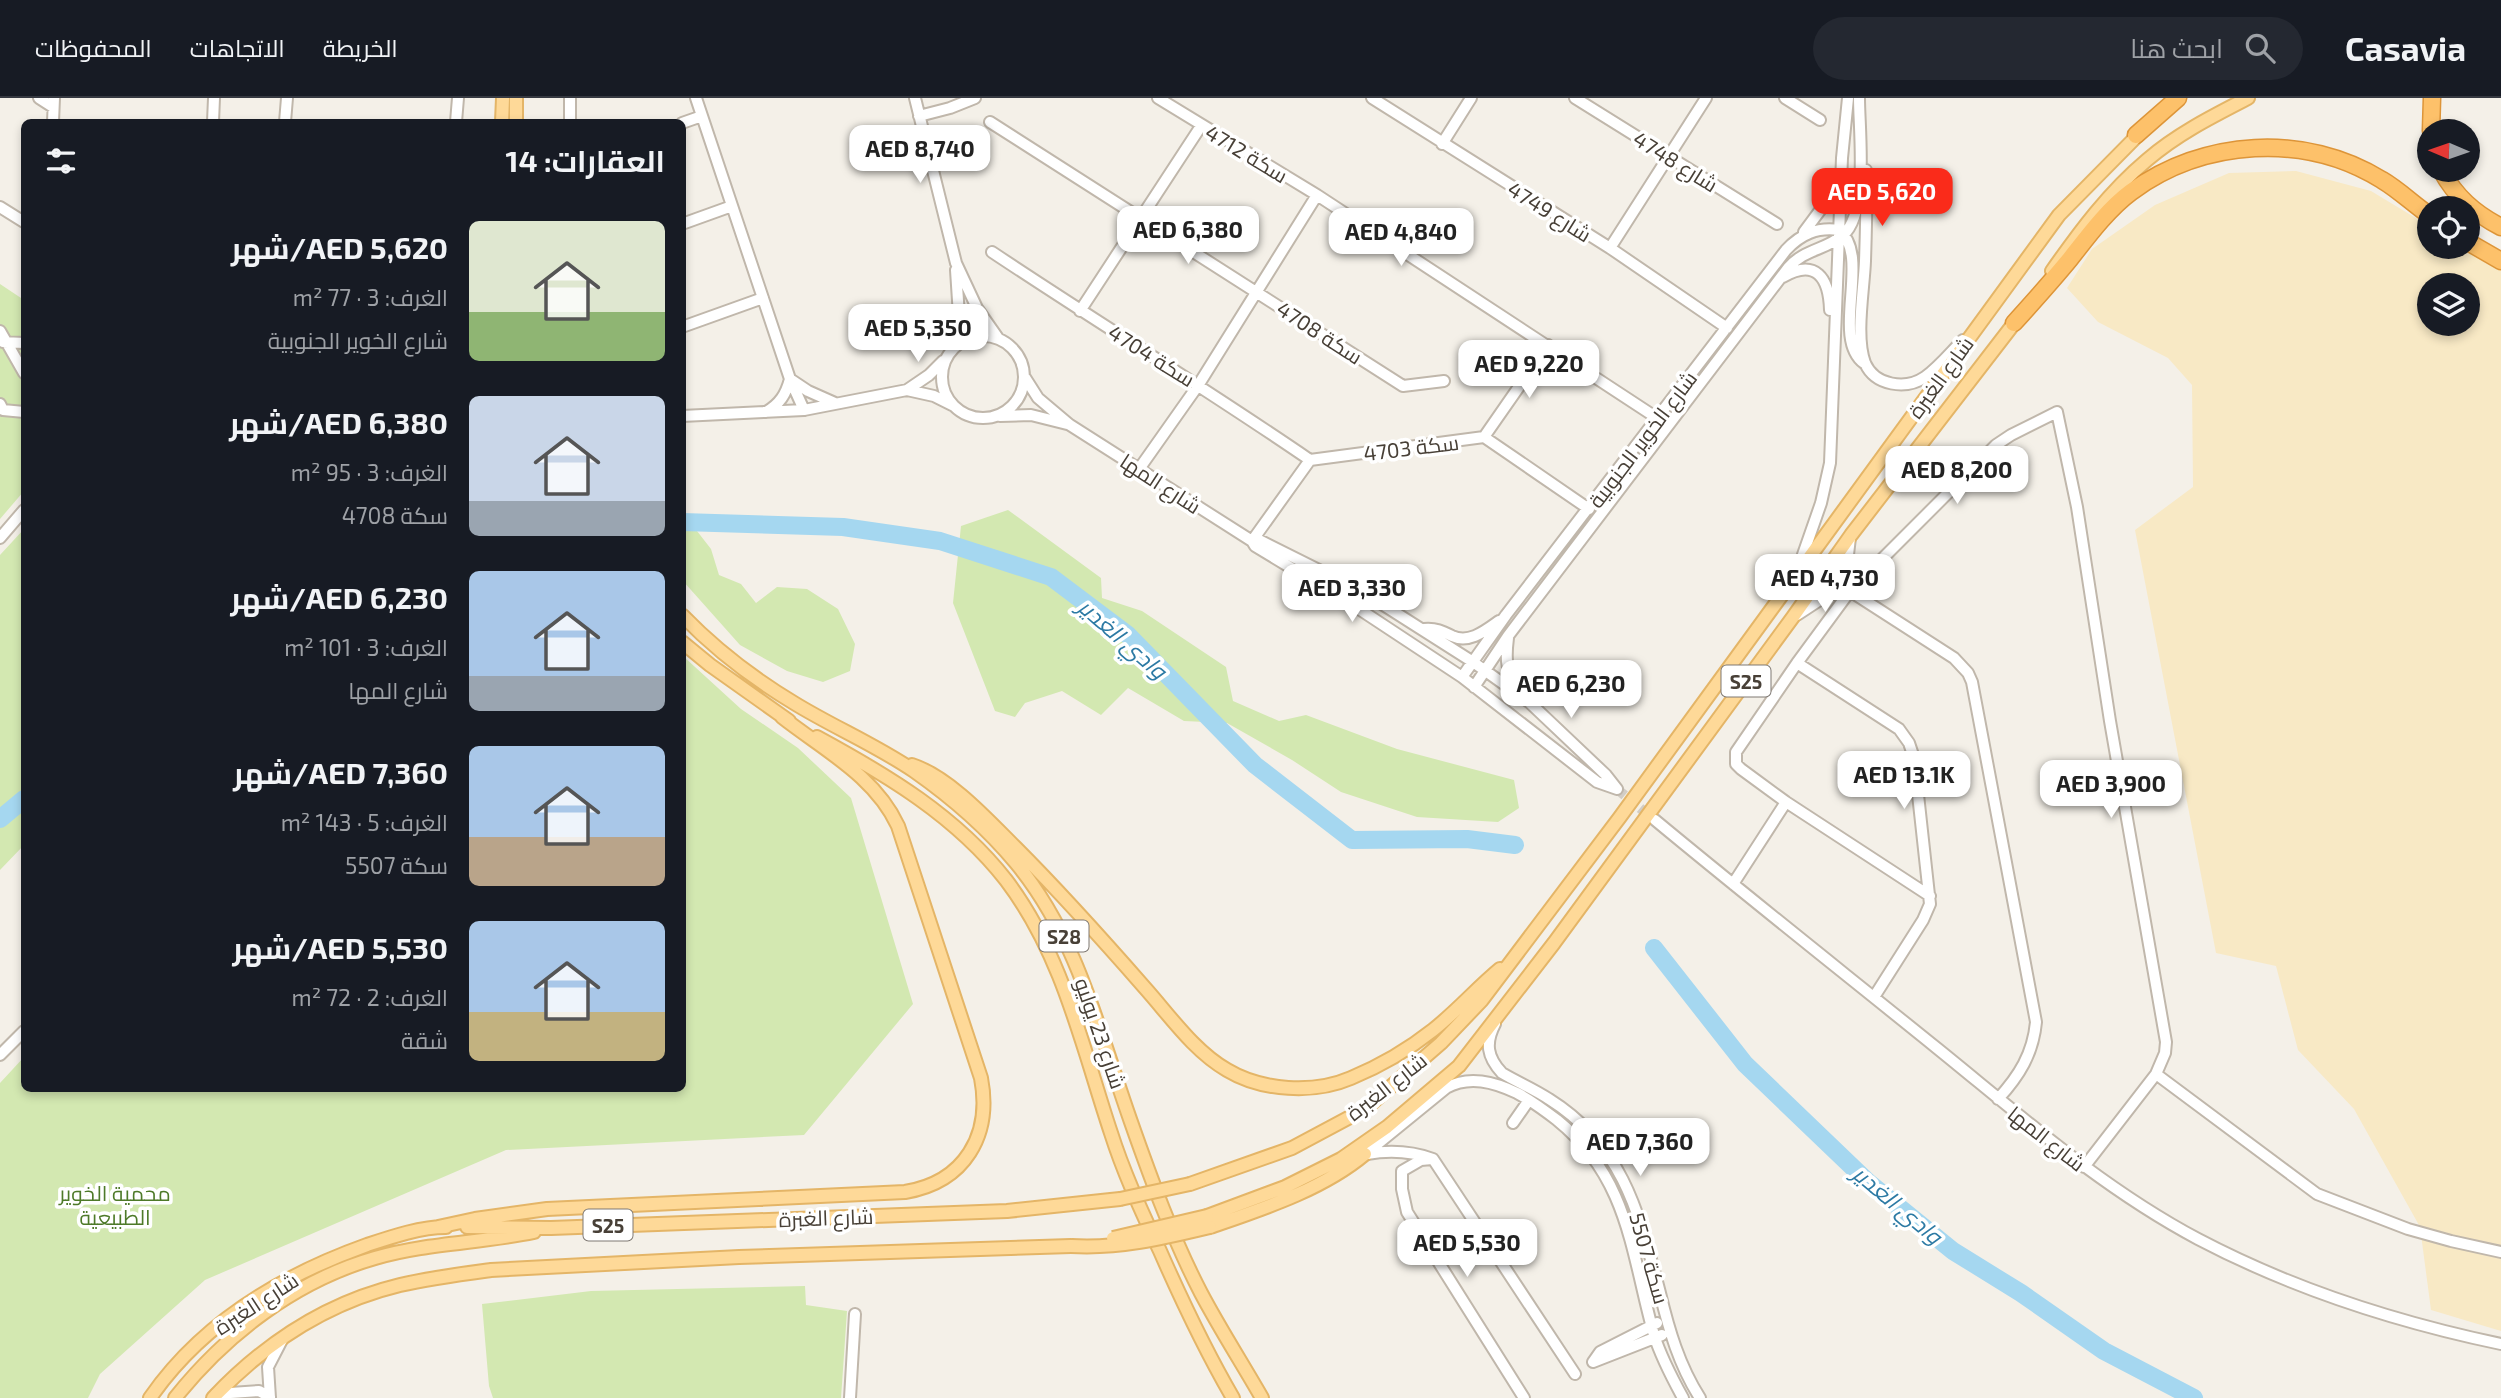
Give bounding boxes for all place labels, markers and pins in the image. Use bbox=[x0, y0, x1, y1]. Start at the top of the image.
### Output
pin: AED 8,740 bbox=[840, 126, 1000, 185]
pin: AED 5,620 bbox=[1802, 169, 1962, 228]
pin: AED 6,380 bbox=[1108, 206, 1268, 266]
pin: AED 4,840 bbox=[1321, 208, 1481, 268]
pin: AED 5,350 bbox=[838, 304, 998, 364]
pin: AED 9,220 bbox=[1449, 341, 1609, 400]
pin: AED 8,200 bbox=[1877, 446, 2037, 506]
pin: AED 4,730 bbox=[1745, 554, 1905, 614]
pin: AED 3,330 bbox=[1272, 564, 1432, 624]
pin: AED 6,230 bbox=[1491, 660, 1651, 720]
pin: AED 13.1K bbox=[1824, 752, 1984, 811]
pin: AED 3,900 bbox=[2031, 760, 2191, 820]
pin: AED 7,360 bbox=[1560, 1118, 1720, 1178]
pin: AED 5,530 bbox=[1387, 1220, 1547, 1279]

